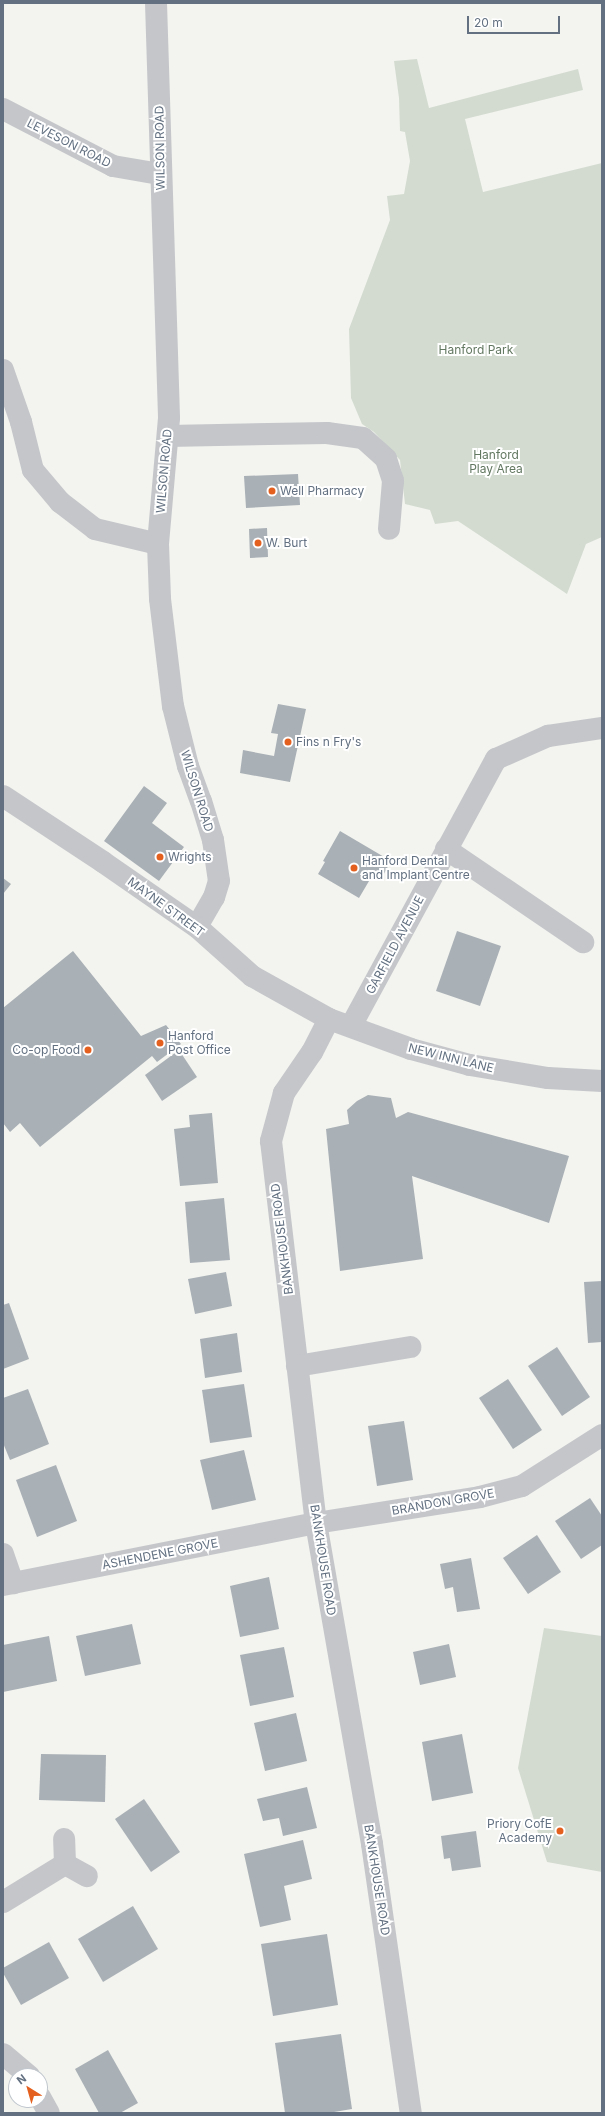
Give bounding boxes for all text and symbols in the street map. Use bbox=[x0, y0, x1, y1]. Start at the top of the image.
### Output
scale bar bbox=[469, 8, 562, 34]
text: 20 m bbox=[474, 15, 503, 30]
street label: WILSON ROAD bbox=[152, 106, 168, 190]
street label: LEVESON ROAD bbox=[25, 116, 113, 170]
park label: Hanford Park bbox=[439, 343, 513, 357]
street label: WILSON ROAD bbox=[153, 428, 175, 514]
park label: Hanford Play Area bbox=[469, 448, 523, 476]
place label: Well Pharmacy bbox=[280, 484, 364, 498]
marker: Well Pharmacy bbox=[267, 486, 277, 496]
place label: W. Burt bbox=[266, 536, 307, 550]
marker: W. Burt bbox=[253, 538, 263, 548]
place label: Fins n Fry's bbox=[296, 735, 361, 749]
marker: Fins n Fry's bbox=[283, 737, 293, 747]
street label: WILSON ROAD bbox=[178, 748, 216, 834]
place label: Wrights bbox=[168, 850, 212, 864]
marker: Wrights bbox=[155, 852, 165, 862]
place label: Hanford Dental and Implant Centre bbox=[362, 854, 470, 882]
marker: Hanford Dental and Implant Centre bbox=[349, 863, 359, 873]
street label: MAYNE STREET bbox=[125, 874, 207, 940]
street label: GARFIELD AVENUE bbox=[363, 893, 427, 997]
place label: Hanford Post Office bbox=[168, 1029, 231, 1057]
marker: Hanford Post Office bbox=[155, 1038, 165, 1048]
street label: NEW INN LANE bbox=[407, 1040, 495, 1076]
place label: Co-op Food bbox=[12, 1043, 80, 1057]
marker: Co-op Food bbox=[83, 1045, 93, 1055]
street label: BANKHOUSE ROAD bbox=[268, 1183, 296, 1295]
street label: BRANDON GROVE bbox=[390, 1486, 496, 1518]
street label: BANKHOUSE ROAD bbox=[307, 1504, 339, 1616]
street label: ASHENDENE GROVE bbox=[101, 1536, 219, 1572]
place label: Priory CofE Academy bbox=[487, 1817, 552, 1845]
street label: BANKHOUSE ROAD bbox=[361, 1824, 393, 1936]
marker: Priory CofE Academy bbox=[555, 1826, 565, 1836]
north arrow bbox=[8, 2068, 48, 2108]
text: N bbox=[14, 2071, 29, 2087]

